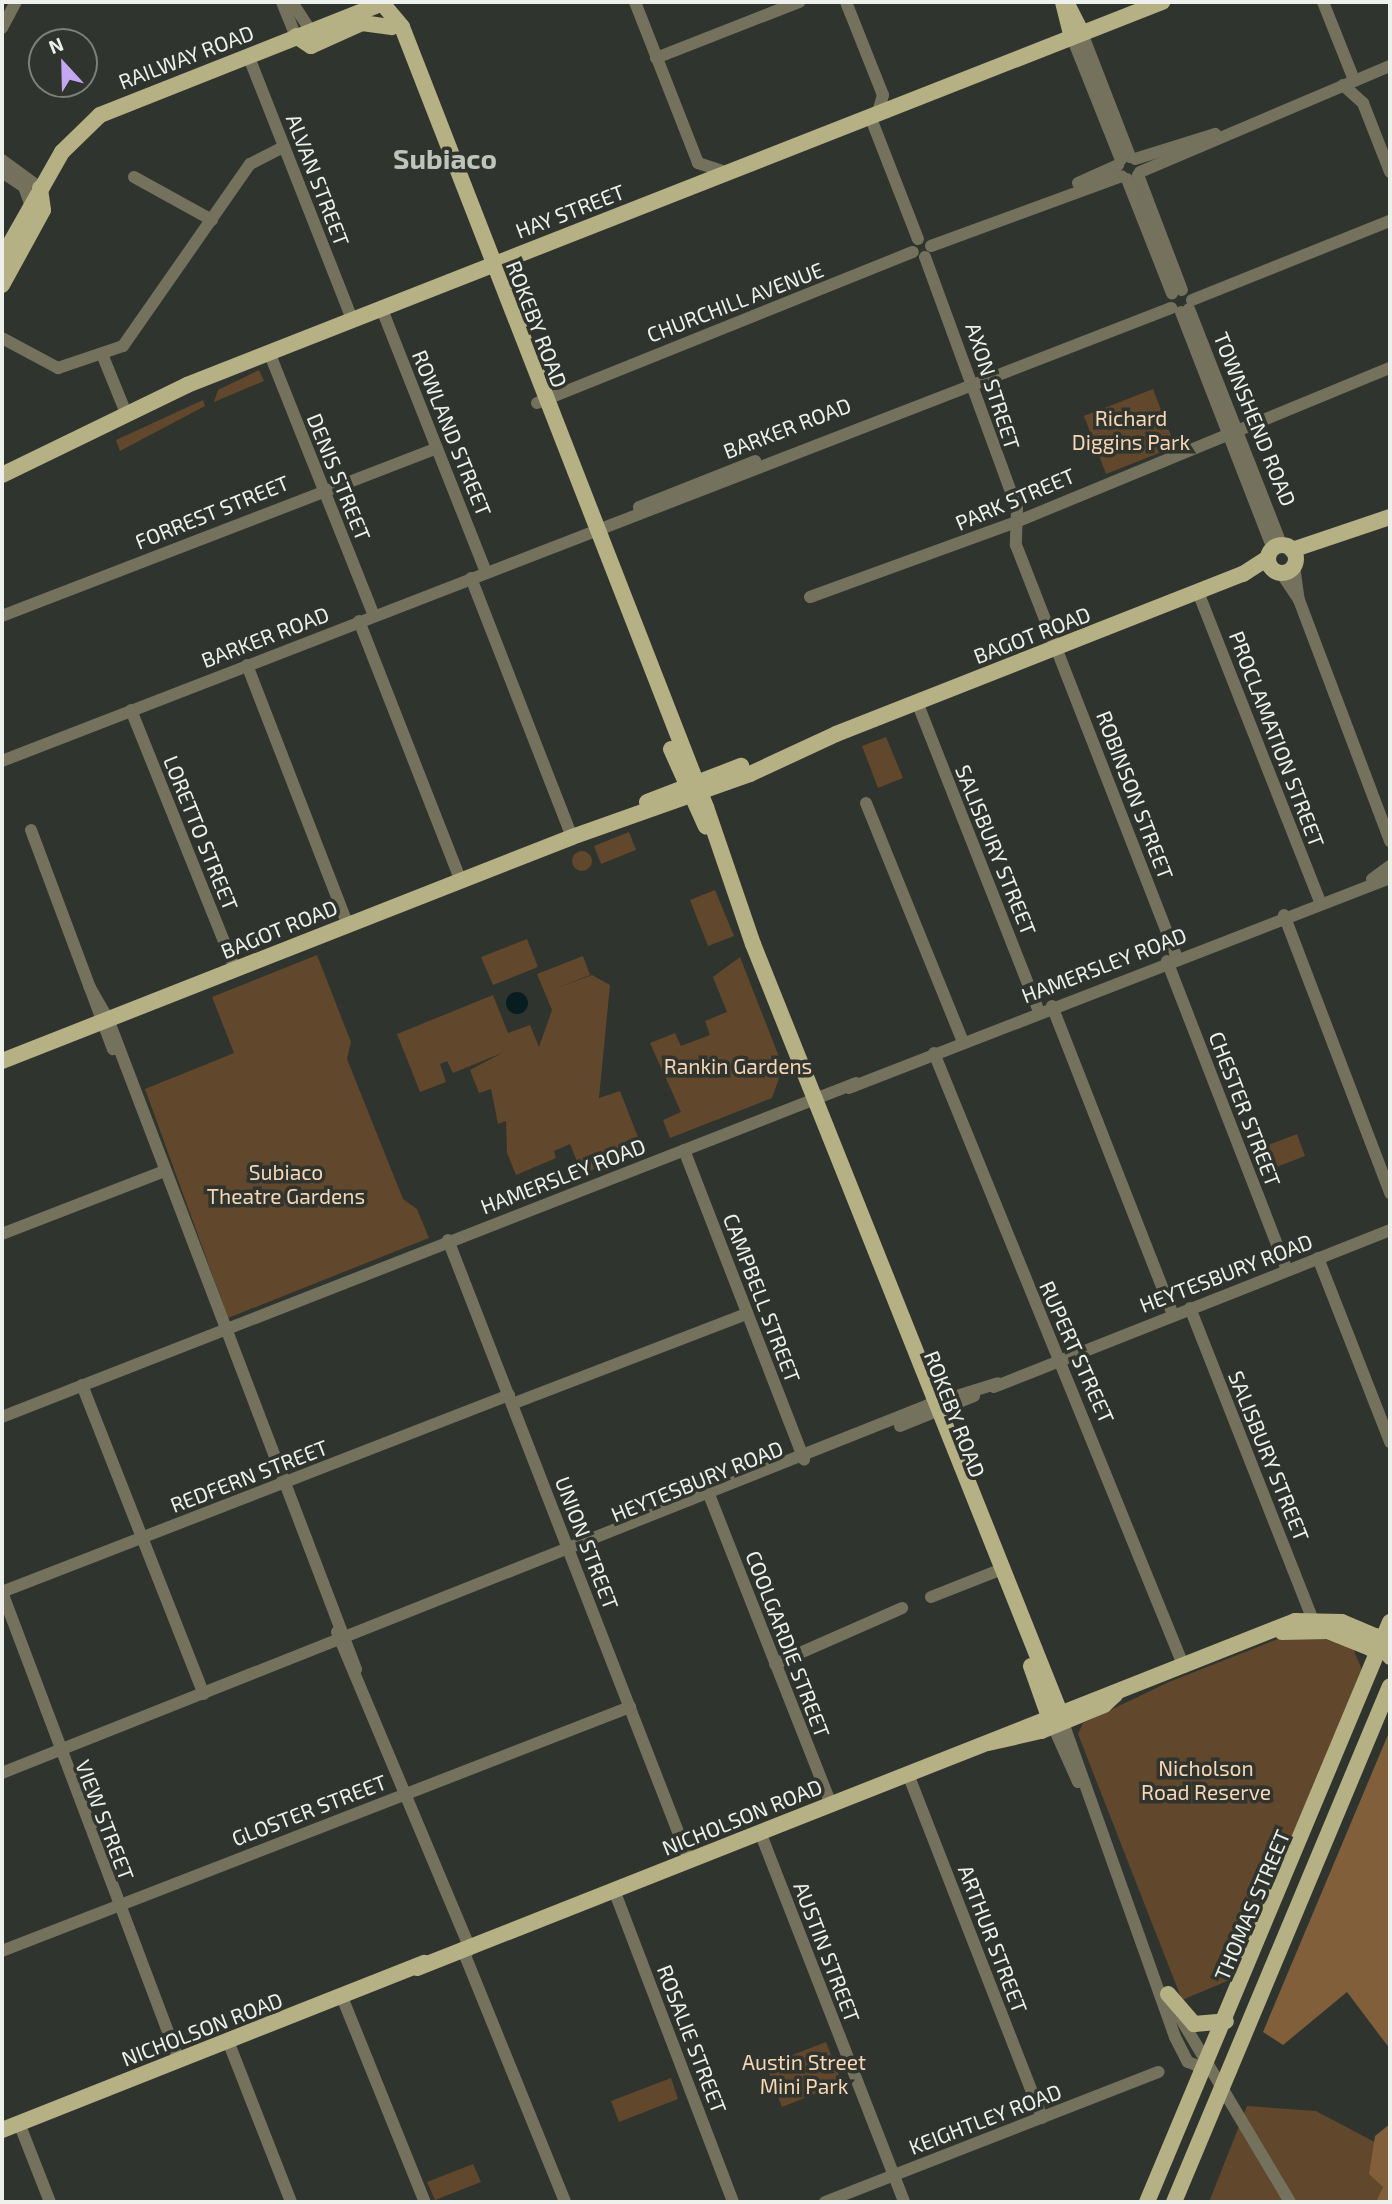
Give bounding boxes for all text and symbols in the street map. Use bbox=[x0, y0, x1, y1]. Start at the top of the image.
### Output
street label: RAILWAY ROAD bbox=[115, 20, 257, 94]
north arrow bbox=[28, 28, 98, 98]
text: N bbox=[45, 32, 66, 58]
street label: ALVAN STREET bbox=[281, 110, 355, 250]
district label: Subiaco bbox=[393, 141, 497, 175]
street label: HAY STREET bbox=[512, 179, 628, 243]
street label: ROKEBY ROAD bbox=[501, 257, 573, 391]
street label: CHURCHILL AVENUE bbox=[643, 257, 827, 347]
street label: AXON STREET bbox=[961, 319, 1025, 453]
street label: TOWNSHEND ROAD bbox=[1209, 328, 1301, 510]
street label: ROWLAND STREET bbox=[407, 346, 497, 520]
street label: BARKER ROAD bbox=[720, 392, 854, 464]
park label: Richard Diggins Park bbox=[1072, 405, 1190, 455]
street label: DENIS STREET bbox=[302, 410, 376, 544]
street label: PARK STREET bbox=[951, 462, 1079, 536]
street label: FORREST STREET bbox=[131, 470, 293, 554]
street label: BARKER ROAD bbox=[198, 601, 332, 673]
street label: BAGOT ROAD bbox=[970, 601, 1094, 669]
street label: PROCLAMATION STREET bbox=[1224, 627, 1330, 851]
street label: ROBINSON STREET bbox=[1091, 707, 1179, 883]
street label: LORETTO STREET bbox=[158, 752, 244, 914]
street label: SALISBURY STREET bbox=[950, 761, 1042, 939]
street label: BAGOT ROAD bbox=[217, 894, 341, 964]
street label: HAMERSLEY ROAD bbox=[1018, 922, 1190, 1008]
street label: CHESTER STREET bbox=[1204, 1028, 1286, 1190]
park label: Rankin Gardens bbox=[664, 1053, 812, 1079]
street label: HAMERSLEY ROAD bbox=[477, 1133, 649, 1219]
park label: Subiaco Theatre Gardens bbox=[207, 1159, 365, 1209]
street label: CAMPBELL STREET bbox=[718, 1210, 806, 1386]
street label: HEYTESBURY ROAD bbox=[1136, 1228, 1316, 1318]
street label: RUPERT STREET bbox=[1034, 1277, 1120, 1427]
street label: ROKEBY ROAD bbox=[919, 1347, 991, 1481]
street label: SALISBURY STREET bbox=[1223, 1367, 1315, 1545]
street label: REDFERN STREET bbox=[167, 1434, 331, 1518]
street label: HEYTESBURY ROAD bbox=[607, 1435, 787, 1527]
street label: UNION STREET bbox=[550, 1473, 624, 1613]
street label: COOLGARDIE STREET bbox=[741, 1547, 835, 1741]
park label: Nicholson Road Reserve bbox=[1141, 1755, 1271, 1805]
street label: VIEW STREET bbox=[70, 1756, 140, 1884]
street label: GLOSTER STREET bbox=[228, 1769, 390, 1851]
street label: NICHOLSON ROAD bbox=[658, 1773, 826, 1861]
street label: THOMAS STREET bbox=[1209, 1826, 1295, 1984]
street label: ARTHUR STREET bbox=[953, 1861, 1033, 2017]
street label: AUSTIN STREET bbox=[789, 1878, 865, 2026]
street label: ROSALIE STREET bbox=[652, 1961, 732, 2117]
street label: NICHOLSON ROAD bbox=[118, 1987, 286, 2071]
park label: Austin Street Mini Park bbox=[742, 2049, 866, 2099]
street label: KEIGHTLEY ROAD bbox=[905, 2078, 1065, 2160]

